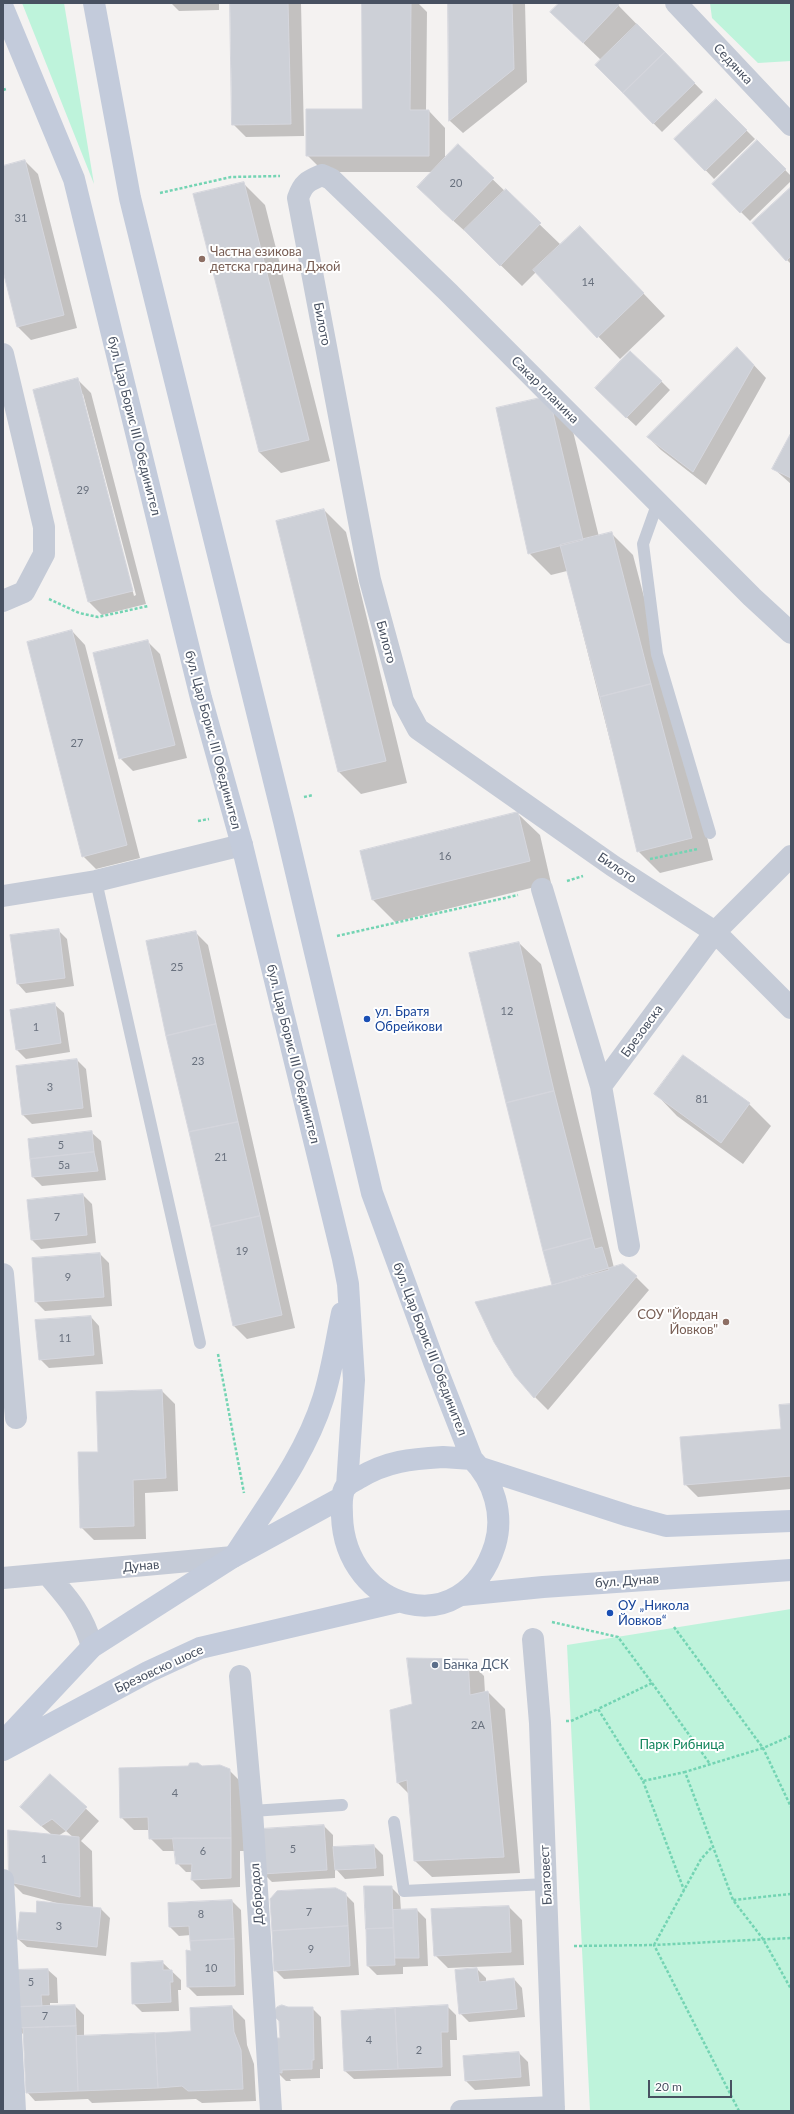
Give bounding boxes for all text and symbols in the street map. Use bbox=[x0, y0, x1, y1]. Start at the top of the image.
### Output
street label: Седянка bbox=[710, 40, 756, 88]
house number: 20 bbox=[450, 176, 462, 190]
house number: 31 bbox=[15, 211, 27, 225]
place label: Частна езикова детска градина Джой bbox=[210, 244, 341, 275]
marker: Частна езикова детска градина Джой bbox=[197, 254, 207, 264]
house number: 14 bbox=[582, 275, 594, 289]
street label: Билото bbox=[310, 301, 334, 347]
street label: бул. Цар Борис III Обединител bbox=[104, 335, 164, 517]
street label: Сакар планина bbox=[508, 353, 582, 427]
house number: 29 bbox=[77, 483, 89, 497]
street label: Билото bbox=[373, 619, 399, 665]
street label: бул. Цар Борис III Обединител bbox=[182, 649, 244, 831]
house number: 27 bbox=[71, 736, 83, 750]
house number: 16 bbox=[439, 849, 451, 863]
street label: Билото bbox=[594, 849, 640, 887]
house number: 25 bbox=[171, 960, 183, 974]
street label: бул. Цар Борис III Обединител bbox=[263, 963, 323, 1145]
street label: Брезовска bbox=[618, 1002, 666, 1060]
place label: ул. Братя Обрейкови bbox=[375, 1004, 442, 1035]
house number: 12 bbox=[501, 1004, 513, 1018]
marker: ул. Братя Обрейкови bbox=[362, 1014, 372, 1024]
house number: 1 bbox=[33, 1020, 39, 1034]
house number: 23 bbox=[192, 1054, 204, 1068]
house number: 3 bbox=[47, 1080, 53, 1094]
house number: 81 bbox=[696, 1092, 708, 1106]
house number: 5 bbox=[58, 1138, 64, 1152]
house number: 21 bbox=[215, 1150, 227, 1164]
house number: 5a bbox=[58, 1158, 70, 1172]
house number: 7 bbox=[54, 1210, 60, 1224]
house number: 19 bbox=[236, 1244, 248, 1258]
street label: бул. Цар Борис III Обединител bbox=[390, 1260, 470, 1438]
house number: 9 bbox=[65, 1270, 71, 1284]
place label: СОУ "Йордан Йовков" bbox=[637, 1307, 718, 1338]
marker: СОУ "Йордан Йовков" bbox=[721, 1317, 731, 1327]
house number: 11 bbox=[59, 1331, 71, 1345]
street label: Дунав bbox=[122, 1557, 160, 1575]
street label: бул. Дунав bbox=[595, 1571, 659, 1591]
place label: ОУ „Никола Йовков“ bbox=[618, 1598, 689, 1629]
marker: ОУ „Никола Йовков“ bbox=[605, 1608, 615, 1618]
street label: Брезовско шосе bbox=[112, 1642, 206, 1696]
place label: Банка ДСК bbox=[443, 1657, 509, 1673]
marker: Банка ДСК bbox=[430, 1660, 440, 1670]
house number: 2А bbox=[471, 1718, 485, 1732]
park label: Парк Рибница bbox=[639, 1737, 725, 1753]
house number: 4 bbox=[172, 1786, 178, 1800]
house number: 5 bbox=[290, 1842, 296, 1856]
house number: 6 bbox=[200, 1844, 206, 1858]
street label: Благовест bbox=[537, 1844, 555, 1906]
house number: 1 bbox=[41, 1852, 47, 1866]
street label: Добродол bbox=[247, 1863, 267, 1925]
house number: 7 bbox=[306, 1905, 312, 1919]
house number: 8 bbox=[198, 1907, 204, 1921]
house number: 3 bbox=[56, 1919, 62, 1933]
house number: 9 bbox=[308, 1942, 314, 1956]
house number: 10 bbox=[205, 1961, 217, 1975]
house number: 5 bbox=[28, 1975, 34, 1989]
house number: 7 bbox=[42, 2009, 48, 2023]
house number: 4 bbox=[366, 2033, 372, 2047]
house number: 2 bbox=[416, 2043, 422, 2057]
scale bar bbox=[650, 2072, 734, 2098]
text: 20 m bbox=[655, 2079, 682, 2094]

